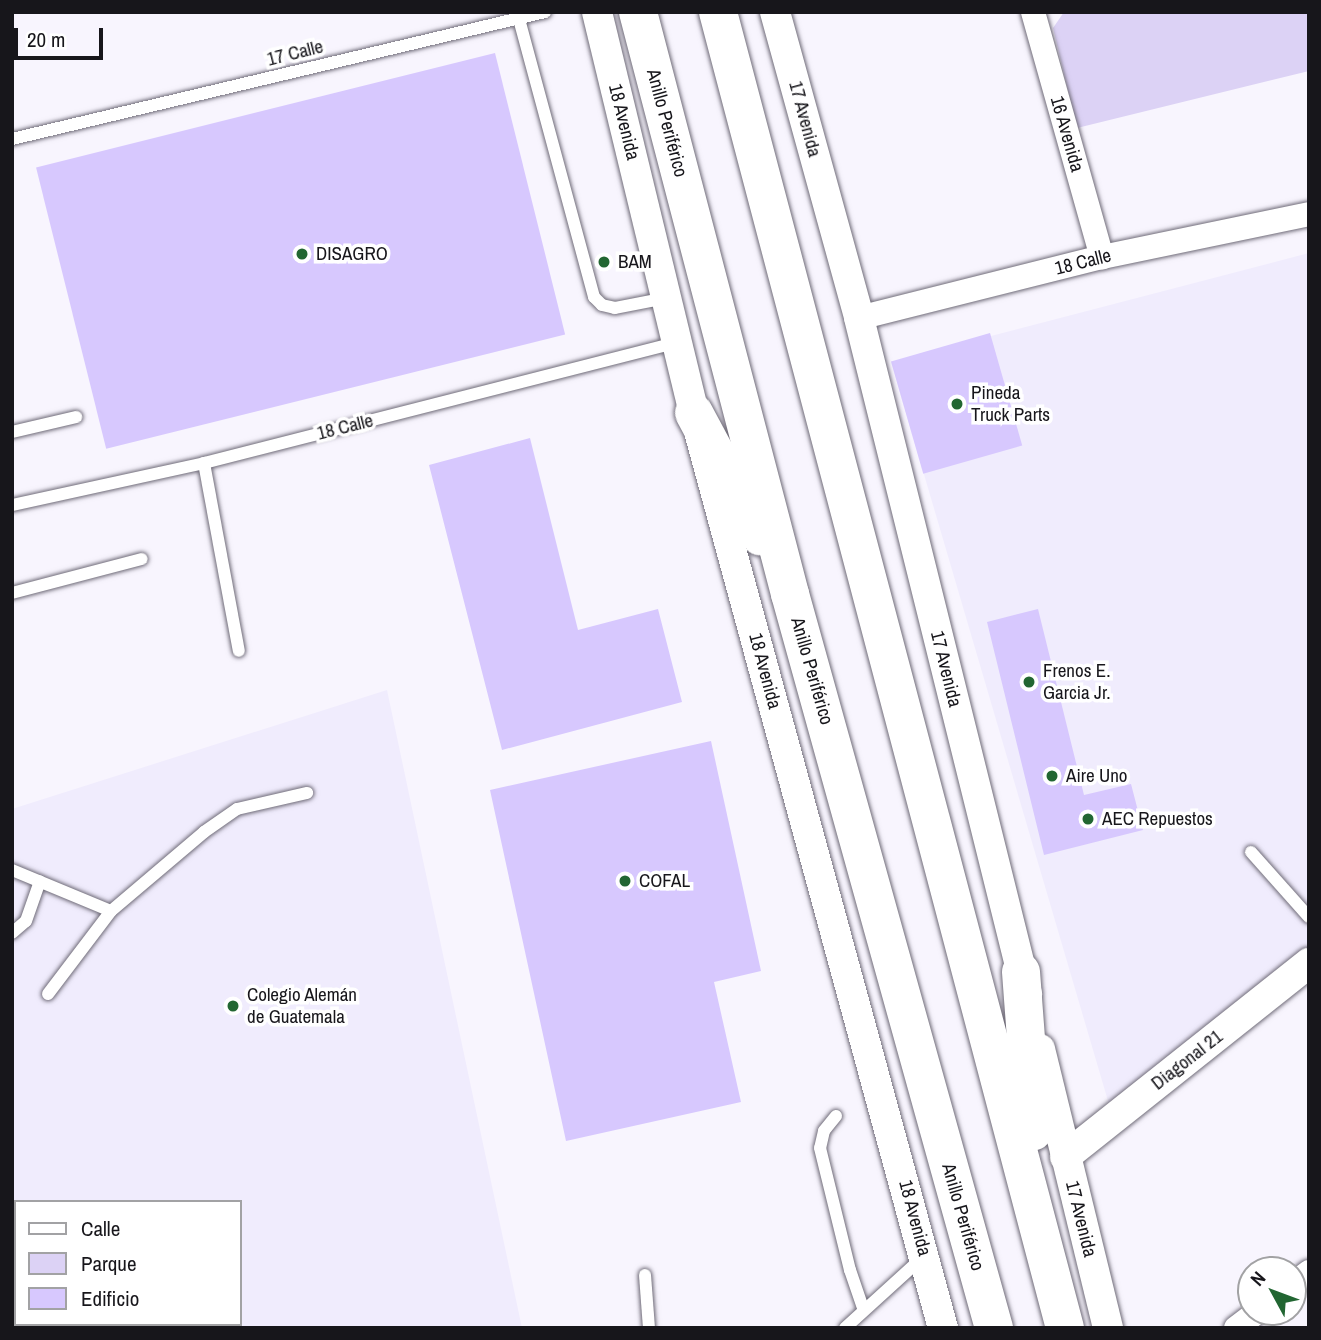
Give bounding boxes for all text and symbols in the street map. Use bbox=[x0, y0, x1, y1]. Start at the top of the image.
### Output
scale bar bbox=[18, 14, 107, 58]
text: 20 m bbox=[27, 25, 65, 54]
street label: 17 Calle bbox=[265, 35, 325, 71]
street label: Anillo Periférico bbox=[642, 67, 692, 179]
street label: 17 Avenida bbox=[784, 78, 826, 160]
street label: 18 Avenida bbox=[603, 81, 645, 163]
street label: 16 Avenida bbox=[1045, 93, 1089, 175]
place label: DISAGRO bbox=[316, 243, 388, 265]
street label: 18 Calle bbox=[1053, 244, 1113, 280]
marker: DISAGRO bbox=[294, 246, 310, 262]
place label: BAM bbox=[618, 251, 652, 273]
marker: BAM bbox=[596, 254, 612, 270]
place label: Pineda Truck Parts bbox=[971, 382, 1050, 426]
marker: Pineda Truck Parts bbox=[949, 396, 965, 412]
street label: 18 Calle bbox=[315, 409, 375, 445]
street label: Anillo Periférico bbox=[786, 615, 838, 727]
street label: 17 Avenida bbox=[925, 628, 967, 710]
street label: 18 Avenida bbox=[744, 630, 786, 712]
place label: Frenos E. Garcia Jr. bbox=[1043, 660, 1111, 704]
marker: Frenos E. Garcia Jr. bbox=[1021, 674, 1037, 690]
place label: Aire Uno bbox=[1066, 765, 1127, 787]
marker: Aire Uno bbox=[1044, 768, 1060, 784]
place label: AEC Repuestos bbox=[1102, 808, 1213, 830]
marker: AEC Repuestos bbox=[1080, 811, 1096, 827]
place label: COFAL bbox=[639, 870, 690, 892]
marker: COFAL bbox=[617, 873, 633, 889]
place label: Colegio Alemán de Guatemala bbox=[247, 984, 358, 1028]
marker: Colegio Alemán de Guatemala bbox=[225, 998, 241, 1014]
street label: Diagonal 21 bbox=[1147, 1025, 1227, 1095]
street label: Anillo Periférico bbox=[937, 1161, 989, 1273]
street label: 18 Avenida bbox=[894, 1177, 936, 1259]
street label: 17 Avenida bbox=[1060, 1178, 1102, 1260]
legend bbox=[14, 1200, 242, 1326]
text: Calle bbox=[81, 1214, 120, 1243]
text: Parque bbox=[81, 1249, 137, 1278]
north arrow bbox=[1237, 1256, 1307, 1326]
text: N bbox=[1244, 1266, 1271, 1291]
text: Edificio bbox=[81, 1284, 139, 1313]

